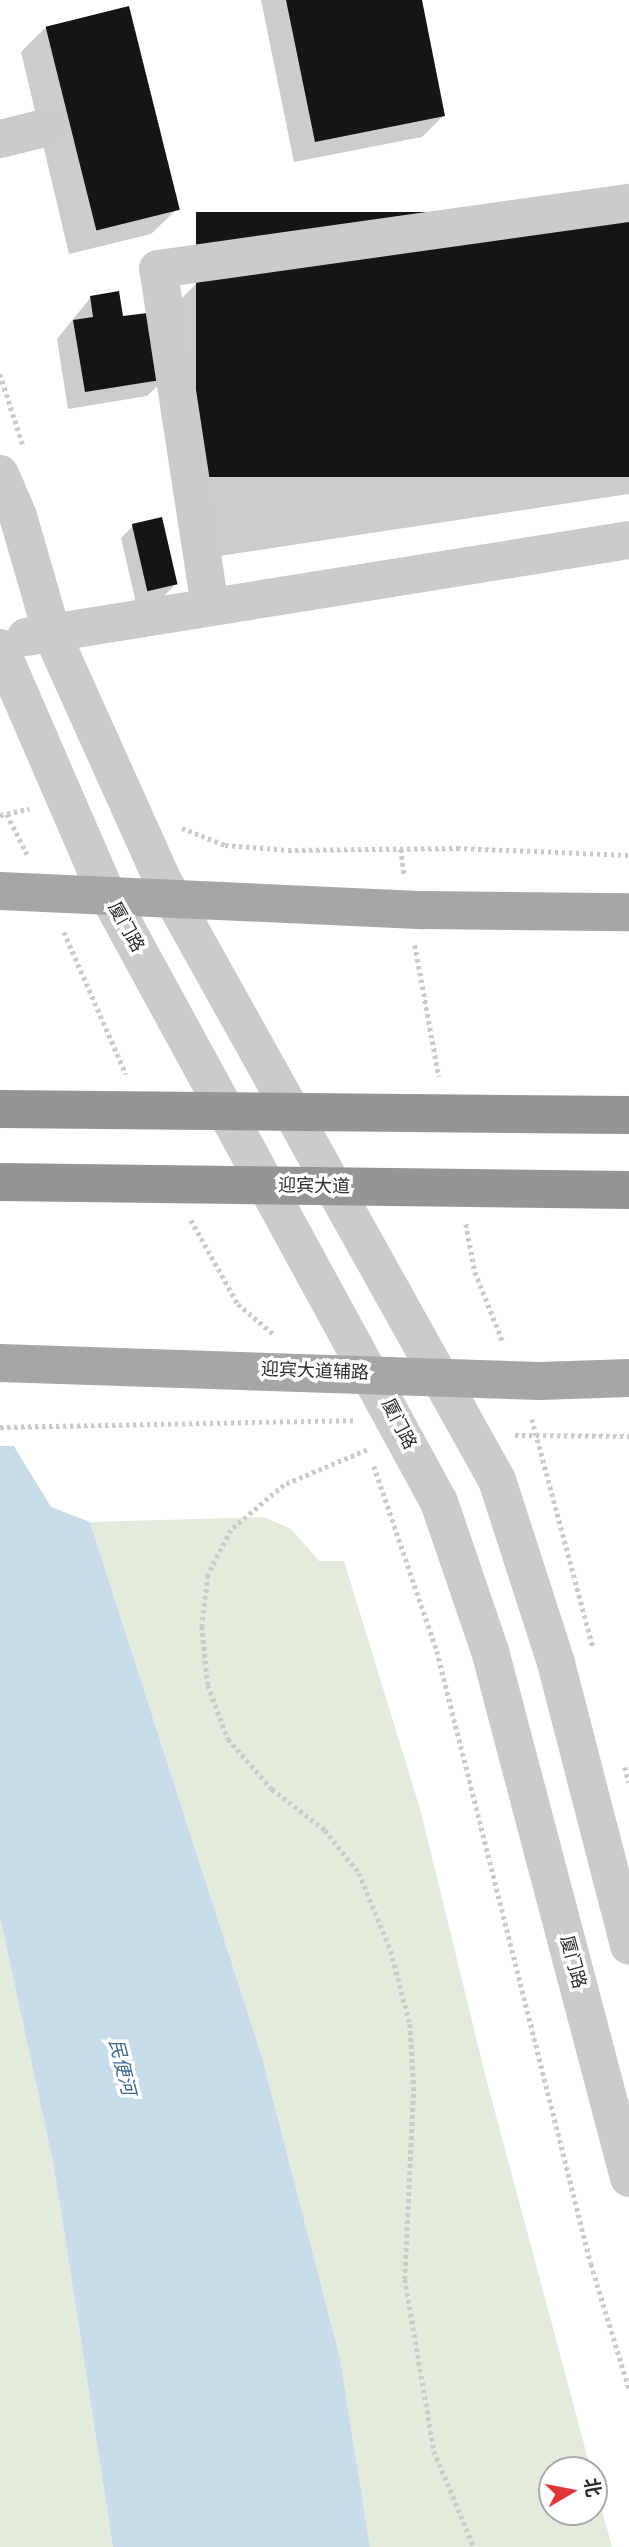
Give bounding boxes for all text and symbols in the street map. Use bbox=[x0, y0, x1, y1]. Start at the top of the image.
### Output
street label: 厦门路 bbox=[103, 898, 149, 956]
street label: 迎宾大道 bbox=[278, 1175, 350, 1197]
street label: 迎宾大道辅路 bbox=[261, 1358, 369, 1384]
street label: 厦门路 bbox=[377, 1395, 421, 1453]
street label: 厦门路 bbox=[556, 1933, 590, 1991]
water label: 民便河 bbox=[104, 2037, 140, 2097]
north arrow bbox=[538, 2456, 608, 2526]
text: 北 bbox=[579, 2476, 605, 2499]

